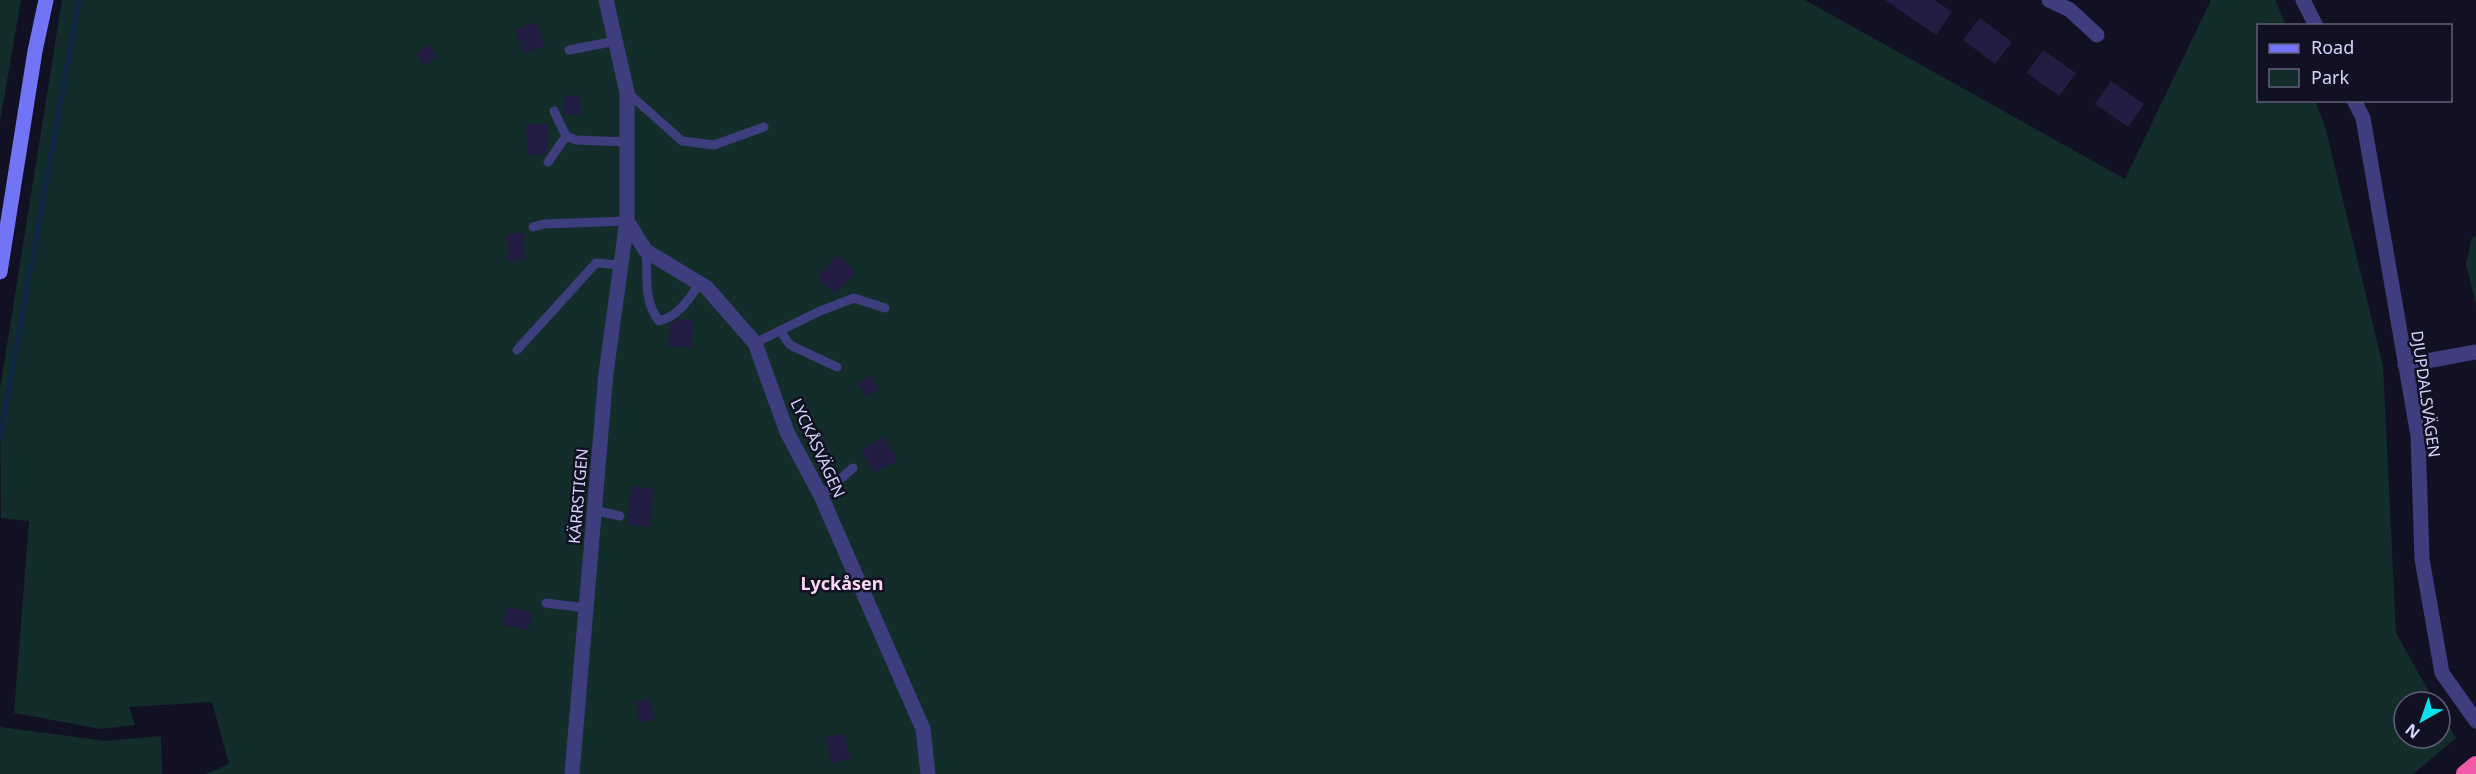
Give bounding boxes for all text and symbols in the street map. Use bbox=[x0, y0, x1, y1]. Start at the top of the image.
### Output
legend bbox=[2257, 24, 2452, 102]
text: Road bbox=[2311, 35, 2354, 59]
text: Park bbox=[2311, 65, 2349, 89]
street label: DJUPDALSVÄGEN bbox=[2406, 329, 2446, 459]
street label: LYCKÅSVÄGEN bbox=[785, 395, 851, 501]
street label: KÄRRSTIGEN bbox=[563, 447, 593, 545]
district label: Lyckåsen bbox=[800, 571, 884, 595]
north arrow bbox=[2392, 690, 2452, 750]
text: N bbox=[2400, 719, 2424, 744]

